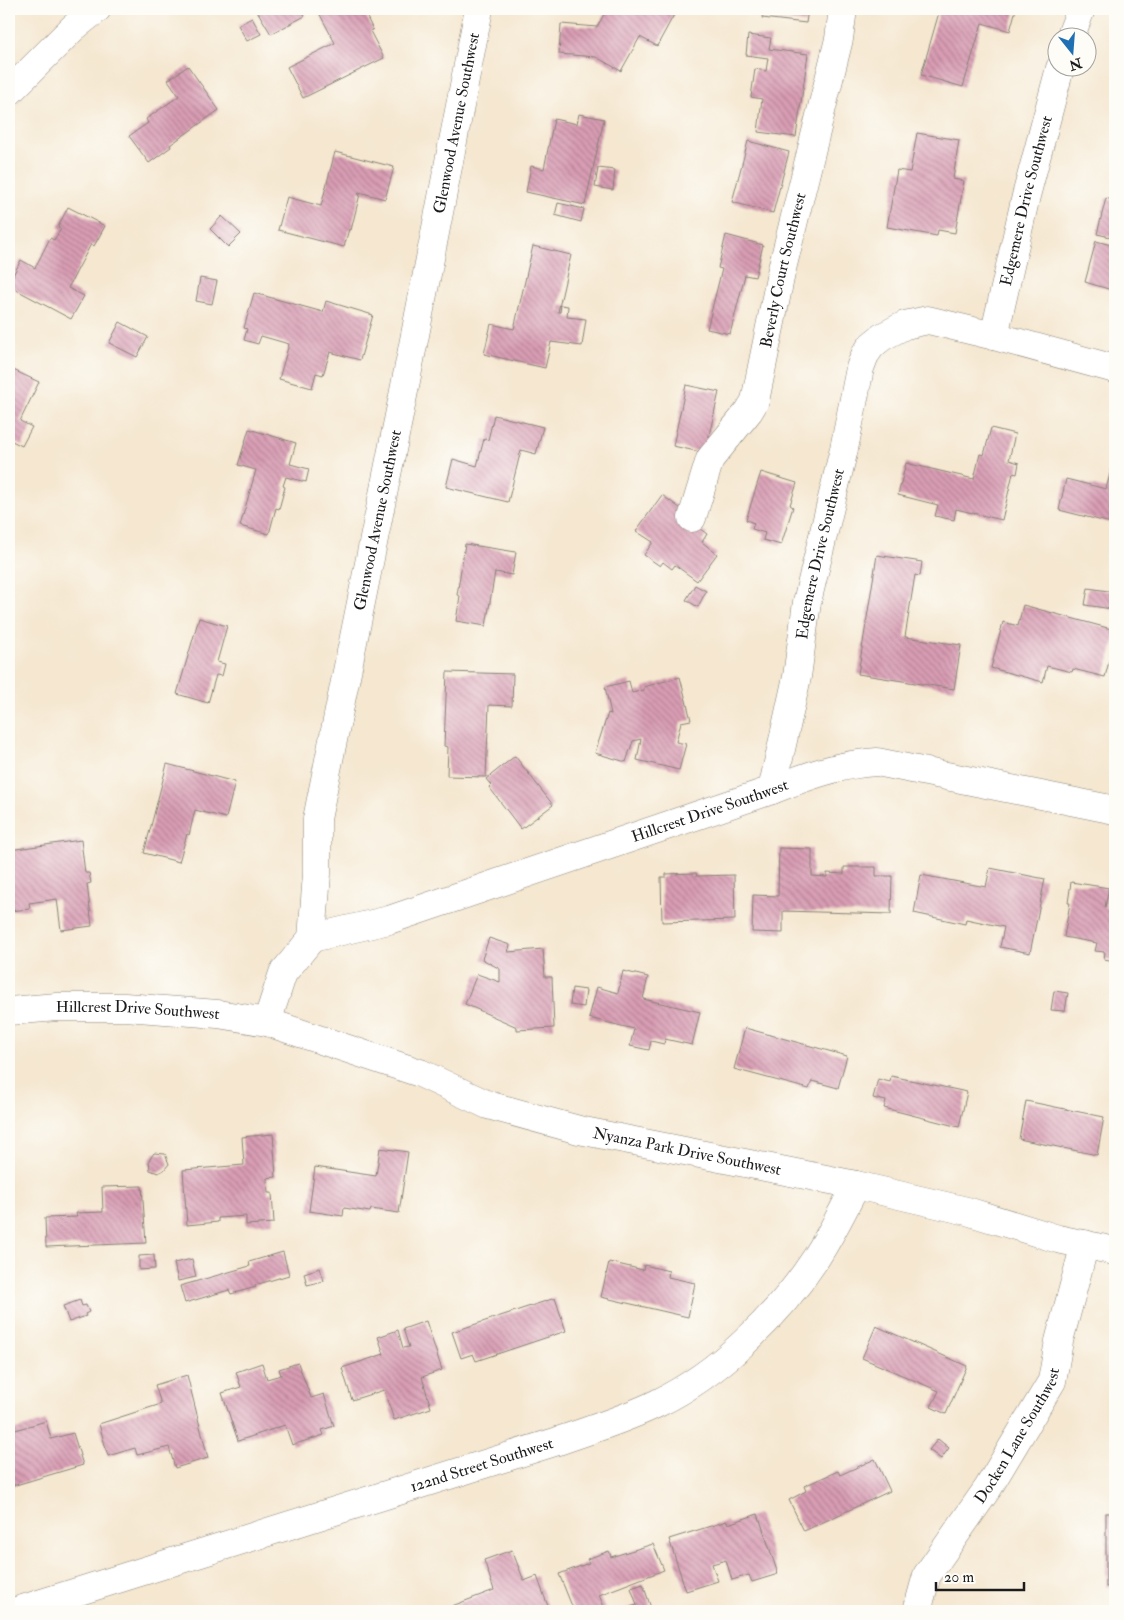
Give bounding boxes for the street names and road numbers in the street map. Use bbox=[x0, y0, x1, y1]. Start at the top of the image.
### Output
street label: Glenwood Avenue Southwest bbox=[429, 31, 484, 215]
street label: Edgemere Drive Southwest bbox=[996, 114, 1057, 288]
street label: Beverly Court Southwest bbox=[756, 191, 811, 350]
street label: Glenwood Avenue Southwest bbox=[350, 428, 406, 612]
street label: Edgemere Drive Southwest bbox=[792, 467, 849, 641]
street label: Hillcrest Drive Southwest bbox=[629, 775, 791, 847]
street label: Hillcrest Drive Southwest bbox=[56, 997, 220, 1024]
street label: Nyanza Park Drive Southwest bbox=[591, 1123, 783, 1180]
street label: Docken Lane Southwest bbox=[970, 1366, 1064, 1508]
street label: 122nd Street Southwest bbox=[408, 1433, 556, 1497]

